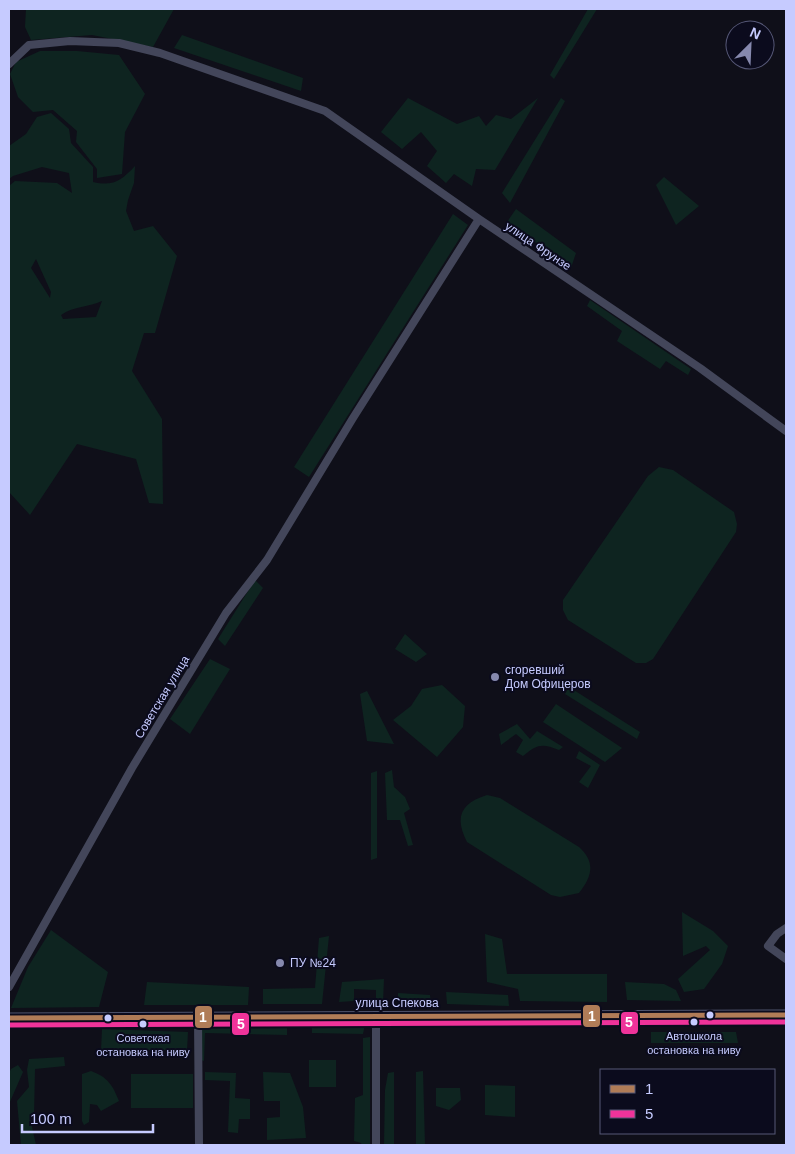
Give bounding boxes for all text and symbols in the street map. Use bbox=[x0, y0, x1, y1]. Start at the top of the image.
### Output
north arrow bbox=[725, 20, 775, 70]
text: N bbox=[747, 24, 763, 42]
street label: улица Фрунзе bbox=[502, 219, 574, 273]
street label: Советская улица bbox=[132, 653, 192, 741]
place label: сгоревший Дом Офицеров bbox=[505, 663, 591, 691]
marker: сгоревший Дом Офицеров bbox=[489, 671, 501, 683]
place label: ПУ №24 bbox=[290, 956, 336, 970]
marker: ПУ №24 bbox=[274, 957, 286, 969]
street label: улица Спекова bbox=[355, 996, 439, 1010]
line badge: 1 bbox=[582, 1004, 601, 1028]
line badge: 1 bbox=[194, 1005, 213, 1029]
text: 1 bbox=[588, 1008, 596, 1024]
text: 1 bbox=[199, 1009, 207, 1025]
unlabelled marker bbox=[705, 1010, 715, 1020]
line badge: 5 bbox=[620, 1011, 639, 1035]
line badge: 5 bbox=[231, 1012, 250, 1036]
unlabelled marker bbox=[103, 1013, 113, 1023]
text: 5 bbox=[625, 1014, 633, 1030]
text: 5 bbox=[237, 1016, 245, 1032]
marker: Автошкола остановка на ниву bbox=[689, 1017, 699, 1027]
marker: Советская остановка на ниву bbox=[138, 1019, 148, 1029]
place label: Автошкола остановка на ниву bbox=[647, 1030, 741, 1056]
place label: Советская остановка на ниву bbox=[96, 1032, 190, 1058]
legend bbox=[600, 1069, 775, 1134]
text: 1 bbox=[645, 1080, 653, 1097]
scale bar bbox=[22, 1102, 154, 1134]
text: 5 bbox=[645, 1105, 653, 1122]
text: 100 m bbox=[30, 1110, 72, 1127]

